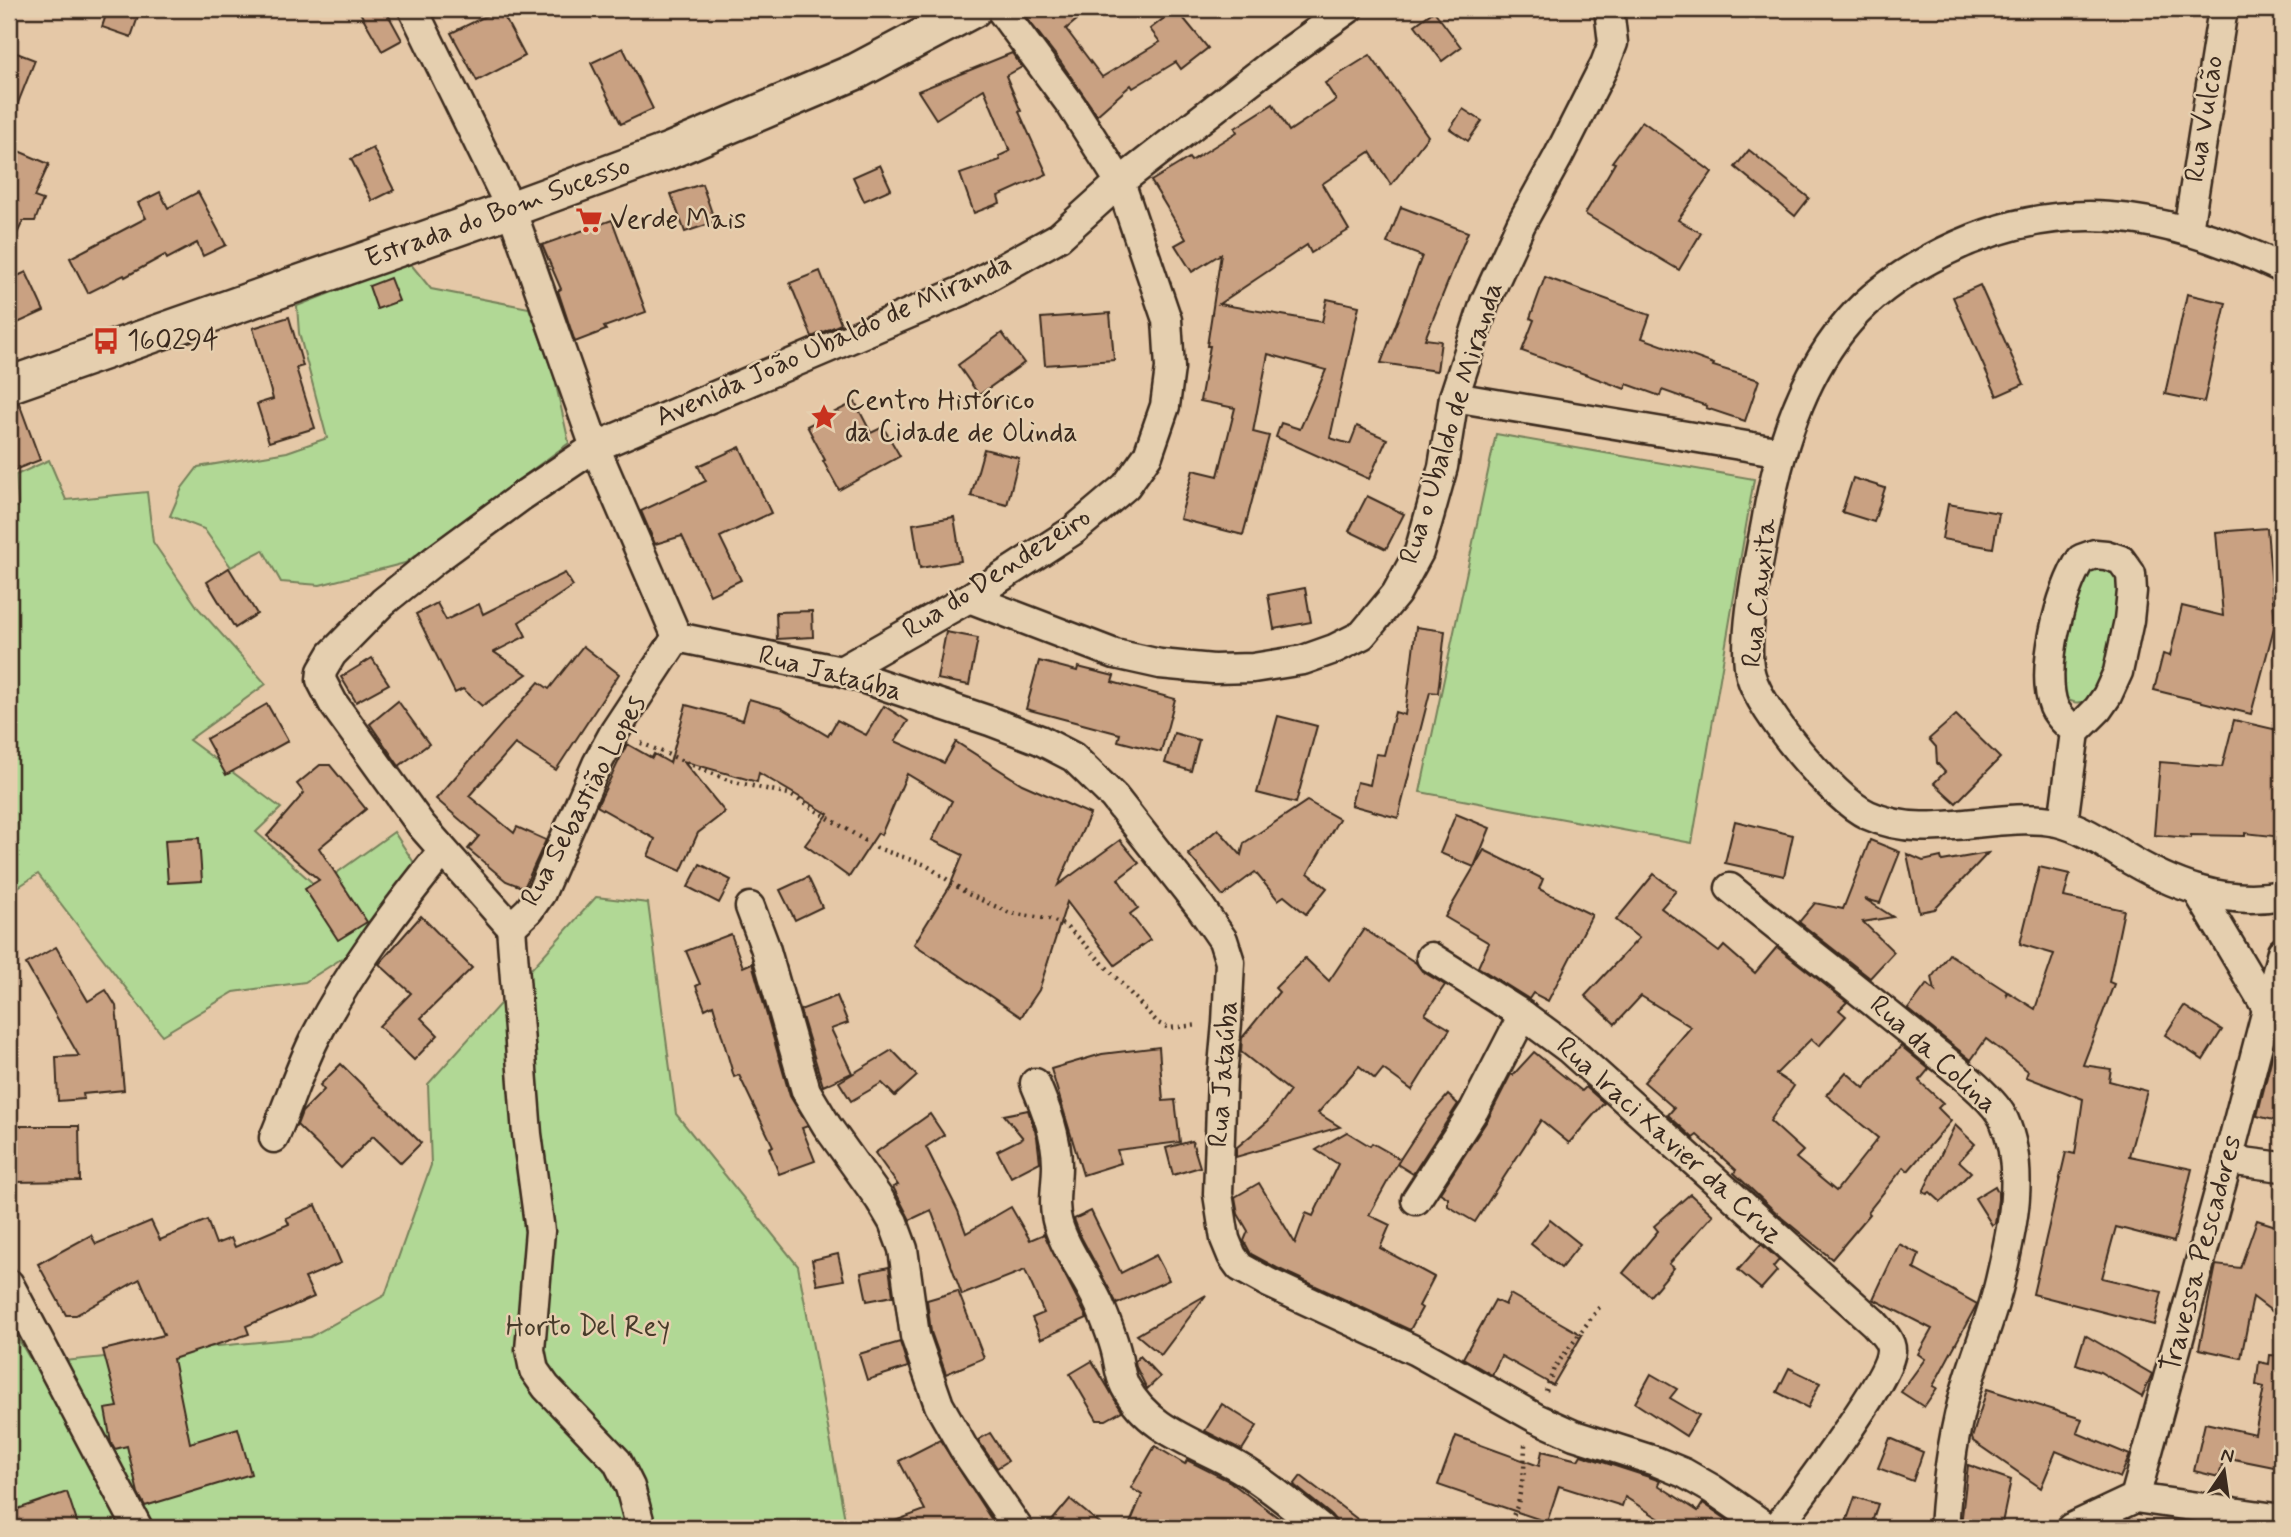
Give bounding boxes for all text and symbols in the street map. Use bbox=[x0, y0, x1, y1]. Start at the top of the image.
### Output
street label: Rua Vulcão bbox=[2177, 53, 2233, 185]
street label: Estrada do Bom Sucesso bbox=[360, 148, 636, 278]
place label: Verde Mais bbox=[610, 202, 746, 239]
supermarket icon: Verde Mais bbox=[574, 205, 604, 235]
street label: Avenida João Ubaldo de Miranda bbox=[650, 245, 1018, 437]
street label: Rua o Ubaldo de Miranda bbox=[1391, 278, 1513, 568]
place label: 160294 bbox=[127, 323, 219, 360]
bus stop icon: 160294 bbox=[91, 326, 121, 356]
place label: Centro Histórico da Cidade de Olinda bbox=[845, 383, 1078, 452]
place icon: Centro Histórico da Cidade de Olinda bbox=[809, 402, 839, 432]
street label: Rua do Dendezeiro bbox=[896, 499, 1098, 649]
street label: Rua Cauxita bbox=[1734, 516, 1786, 669]
street label: Rua Jataúba bbox=[754, 637, 906, 711]
street label: Rua Sebastião Lopes bbox=[513, 689, 655, 913]
street label: Rua da Colina bbox=[1861, 988, 2005, 1122]
street label: Rua Jataúba bbox=[1200, 999, 1248, 1149]
street label: Rua Iraci Xavier da Cruz bbox=[1548, 1029, 1790, 1253]
street label: Travessa Pescadores bbox=[2152, 1131, 2252, 1377]
park label: Horto Del Rey bbox=[506, 1309, 670, 1346]
north arrow bbox=[2190, 1436, 2260, 1506]
text: N bbox=[2219, 1442, 2236, 1470]

